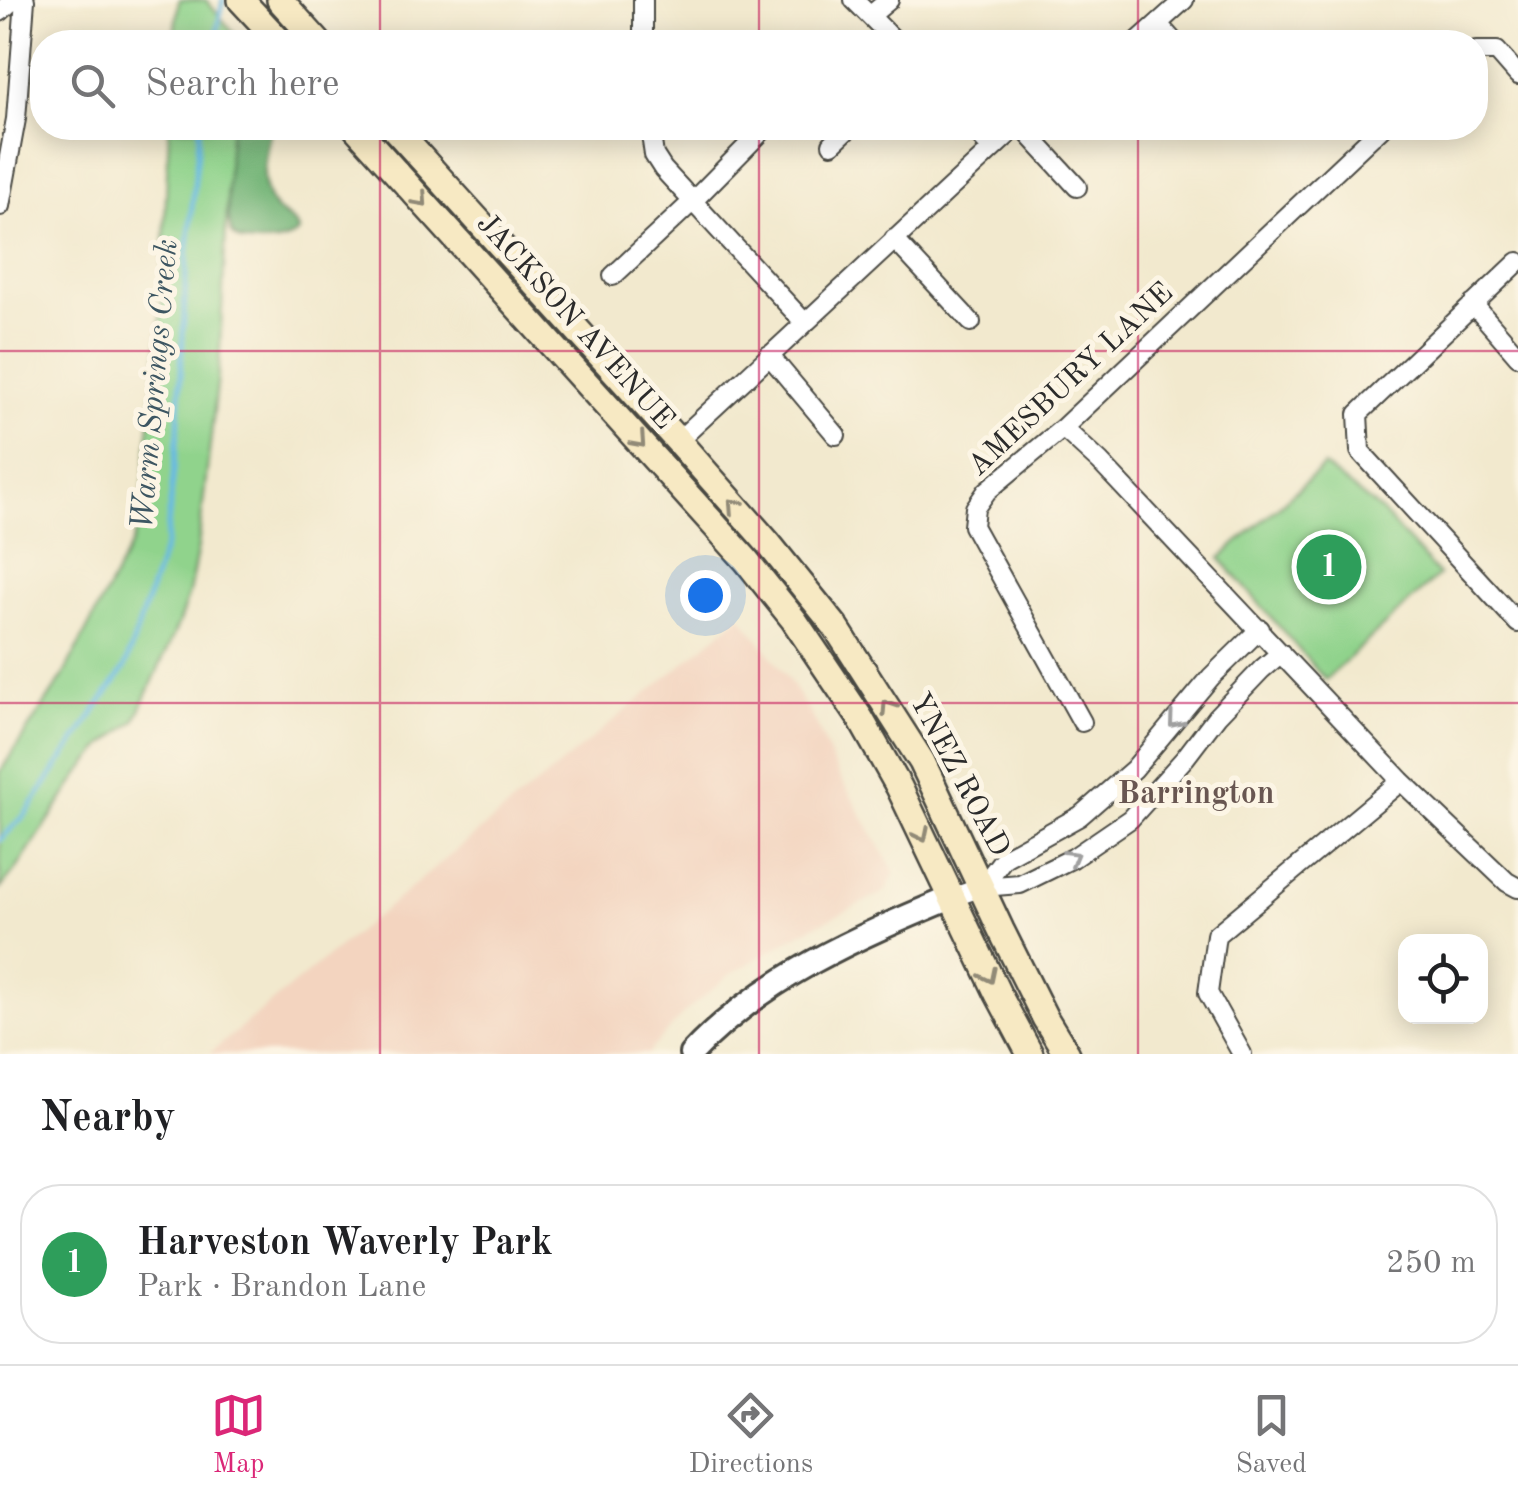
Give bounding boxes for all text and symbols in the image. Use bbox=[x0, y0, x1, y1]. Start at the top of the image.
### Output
search box bbox=[30, 30, 1488, 140]
icon: search bbox=[65, 58, 120, 113]
text: Search here bbox=[145, 66, 340, 104]
one-way arrow bbox=[409, 188, 427, 207]
street label: JACKSON AVENUE bbox=[471, 208, 679, 436]
water label: Warm Springs Creek bbox=[127, 238, 185, 532]
street label: AMESBURY LANE bbox=[963, 278, 1179, 482]
one-way arrow bbox=[627, 429, 645, 448]
one-way arrow bbox=[728, 498, 746, 517]
pin: 1 bbox=[1296, 530, 1362, 604]
your location bbox=[680, 570, 731, 621]
street label: YNEZ ROAD bbox=[903, 688, 1015, 862]
one-way arrow bbox=[881, 700, 900, 718]
one-way arrow bbox=[1169, 709, 1187, 727]
district label: Barrington bbox=[1117, 779, 1275, 811]
one-way arrow bbox=[909, 825, 929, 843]
one-way arrow bbox=[1061, 850, 1079, 869]
map controls bbox=[1398, 934, 1488, 1024]
button: locate bbox=[1398, 934, 1488, 1024]
one-way arrow bbox=[977, 966, 997, 984]
text: Nearby bbox=[40, 1098, 176, 1140]
text: Harveston Waverly Park bbox=[137, 1225, 553, 1263]
text: 1 bbox=[65, 1248, 84, 1280]
text: 250 m bbox=[1386, 1248, 1476, 1280]
text: Park · Brandon Lane bbox=[137, 1272, 426, 1304]
tab: Map bbox=[211, 1388, 266, 1483]
tab: Directions bbox=[689, 1388, 813, 1483]
tab: Saved bbox=[1235, 1388, 1307, 1483]

